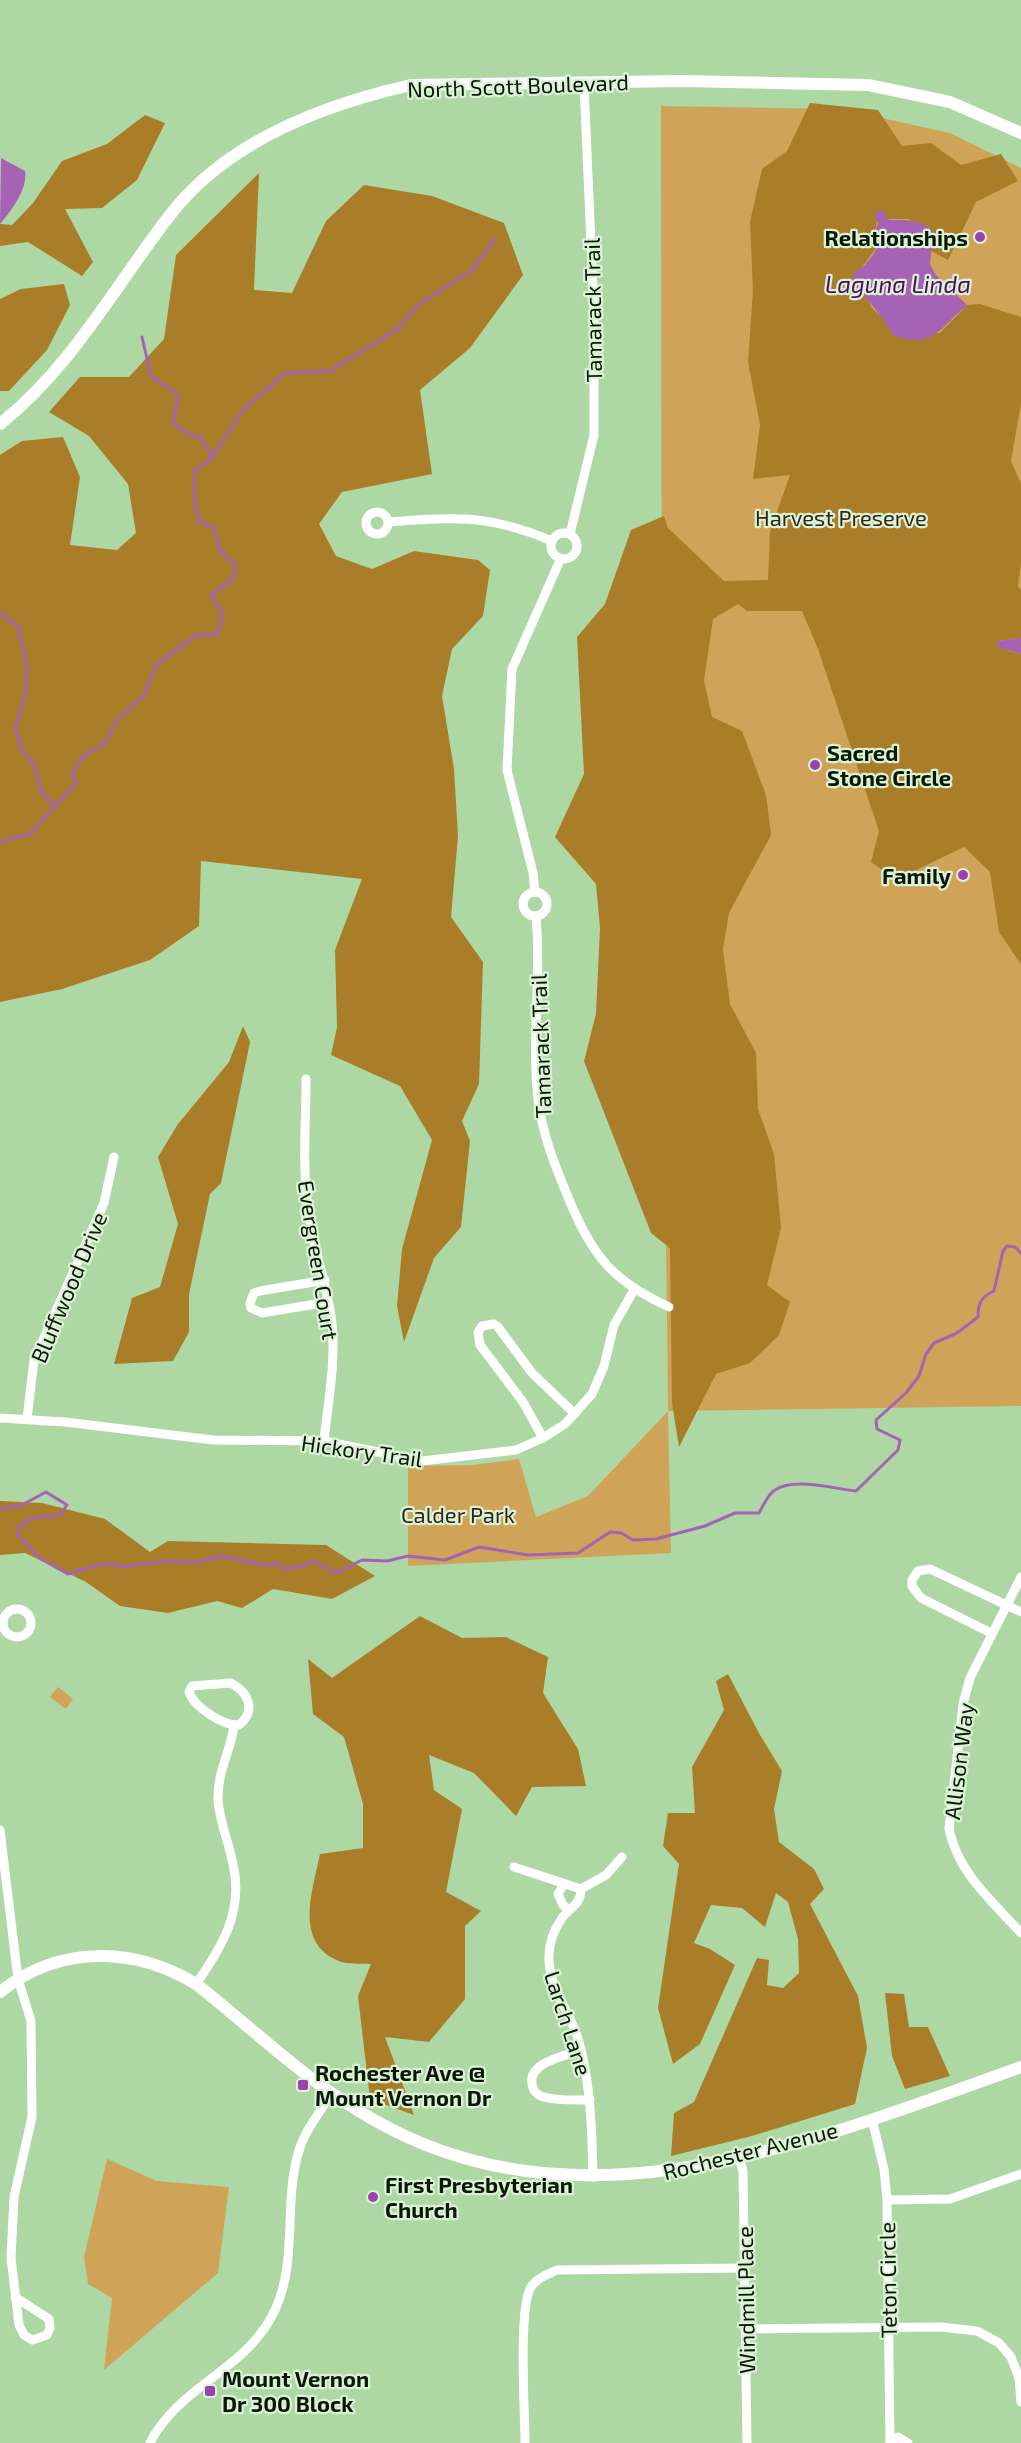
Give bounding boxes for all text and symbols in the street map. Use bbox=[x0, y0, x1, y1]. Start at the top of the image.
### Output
street label: North Scott Boulevard bbox=[407, 68, 629, 102]
place label: Relationships bbox=[825, 224, 968, 250]
marker: Relationships bbox=[973, 230, 987, 244]
street label: Tamarack Trail bbox=[578, 237, 606, 383]
water label: Laguna Linda bbox=[825, 269, 971, 298]
park label: Harvest Preserve bbox=[755, 504, 927, 530]
place label: Sacred Stone Circle bbox=[827, 739, 951, 790]
marker: Sacred Stone Circle bbox=[808, 758, 822, 772]
place label: Family bbox=[882, 862, 952, 889]
marker: Family bbox=[956, 868, 970, 882]
street label: Tamarack Trail bbox=[524, 973, 556, 1119]
street label: Evergreen Court bbox=[294, 1178, 344, 1342]
street label: Bluffwood Drive bbox=[25, 1208, 111, 1366]
street label: Hickory Trail bbox=[300, 1429, 425, 1471]
park label: Calder Park bbox=[401, 1501, 515, 1527]
street label: Allison Way bbox=[938, 1701, 978, 1821]
street label: Larch Lane bbox=[540, 1967, 598, 2079]
place label: Rochester Ave @ Mount Vernon Dr bbox=[315, 2059, 492, 2110]
marker: Rochester Ave @ Mount Vernon Dr bbox=[296, 2078, 310, 2092]
street label: Rochester Avenue bbox=[660, 2116, 840, 2184]
place label: First Presbyterian Church bbox=[385, 2171, 573, 2222]
marker: First Presbyterian Church bbox=[366, 2190, 380, 2204]
street label: Teton Circle bbox=[873, 2222, 901, 2338]
street label: Windmill Place bbox=[731, 2226, 759, 2374]
place label: Mount Vernon Dr 300 Block bbox=[222, 2365, 369, 2416]
marker: Mount Vernon Dr 300 Block bbox=[203, 2384, 217, 2398]

